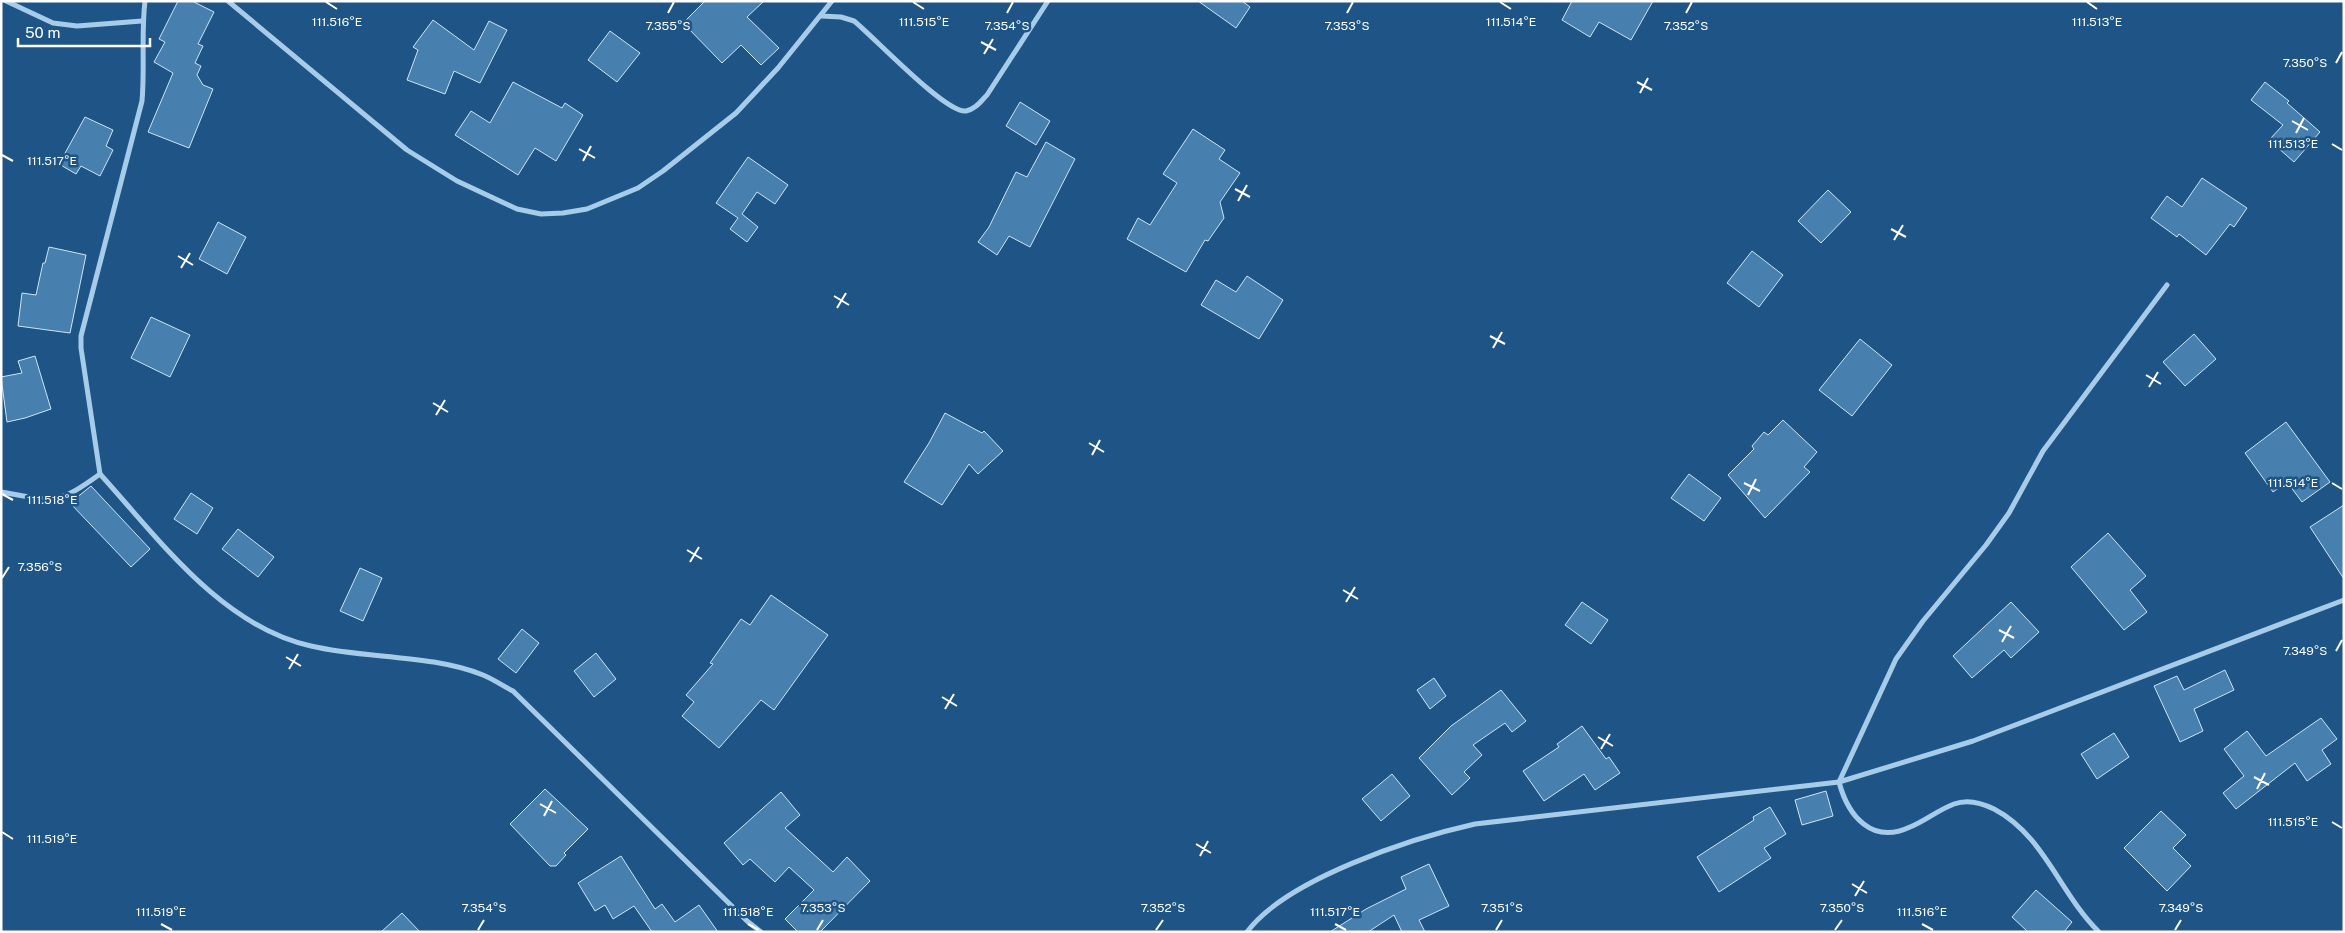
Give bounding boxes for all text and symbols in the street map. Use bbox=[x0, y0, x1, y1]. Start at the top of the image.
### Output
scale bar bbox=[18, 15, 150, 47]
text: 111.516°E bbox=[312, 15, 362, 29]
text: 111.515°E bbox=[899, 15, 949, 29]
text: 111.514°E bbox=[1486, 15, 1536, 29]
text: 111.513°E bbox=[2072, 15, 2122, 29]
text: 7.355°S bbox=[646, 19, 691, 33]
text: 7.354°S bbox=[985, 19, 1029, 33]
text: 7.353°S bbox=[1325, 19, 1369, 33]
text: 7.352°S bbox=[1664, 19, 1708, 33]
text: 50 m bbox=[25, 24, 60, 41]
text: 7.350°S bbox=[2283, 56, 2327, 70]
text: 111.513°E bbox=[2268, 137, 2318, 151]
text: 111.517°E bbox=[27, 154, 77, 168]
text: 111.514°E bbox=[2268, 476, 2318, 490]
text: 111.518°E bbox=[27, 493, 77, 507]
text: 7.356°S bbox=[18, 560, 62, 574]
text: 7.349°S bbox=[2283, 644, 2327, 658]
text: 111.515°E bbox=[2268, 815, 2318, 829]
text: 111.519°E bbox=[27, 832, 77, 846]
text: 7.354°S bbox=[462, 901, 506, 915]
text: 7.353°S bbox=[801, 901, 845, 915]
text: 7.352°S bbox=[1141, 901, 1185, 915]
text: 7.351°S bbox=[1481, 901, 1523, 915]
text: 7.350°S bbox=[1820, 901, 1864, 915]
text: 7.349°S bbox=[2159, 901, 2203, 915]
text: 111.519°E bbox=[136, 905, 186, 919]
text: 111.518°E bbox=[723, 905, 773, 919]
text: 111.517°E bbox=[1310, 905, 1360, 919]
text: 111.516°E bbox=[1897, 905, 1947, 919]

